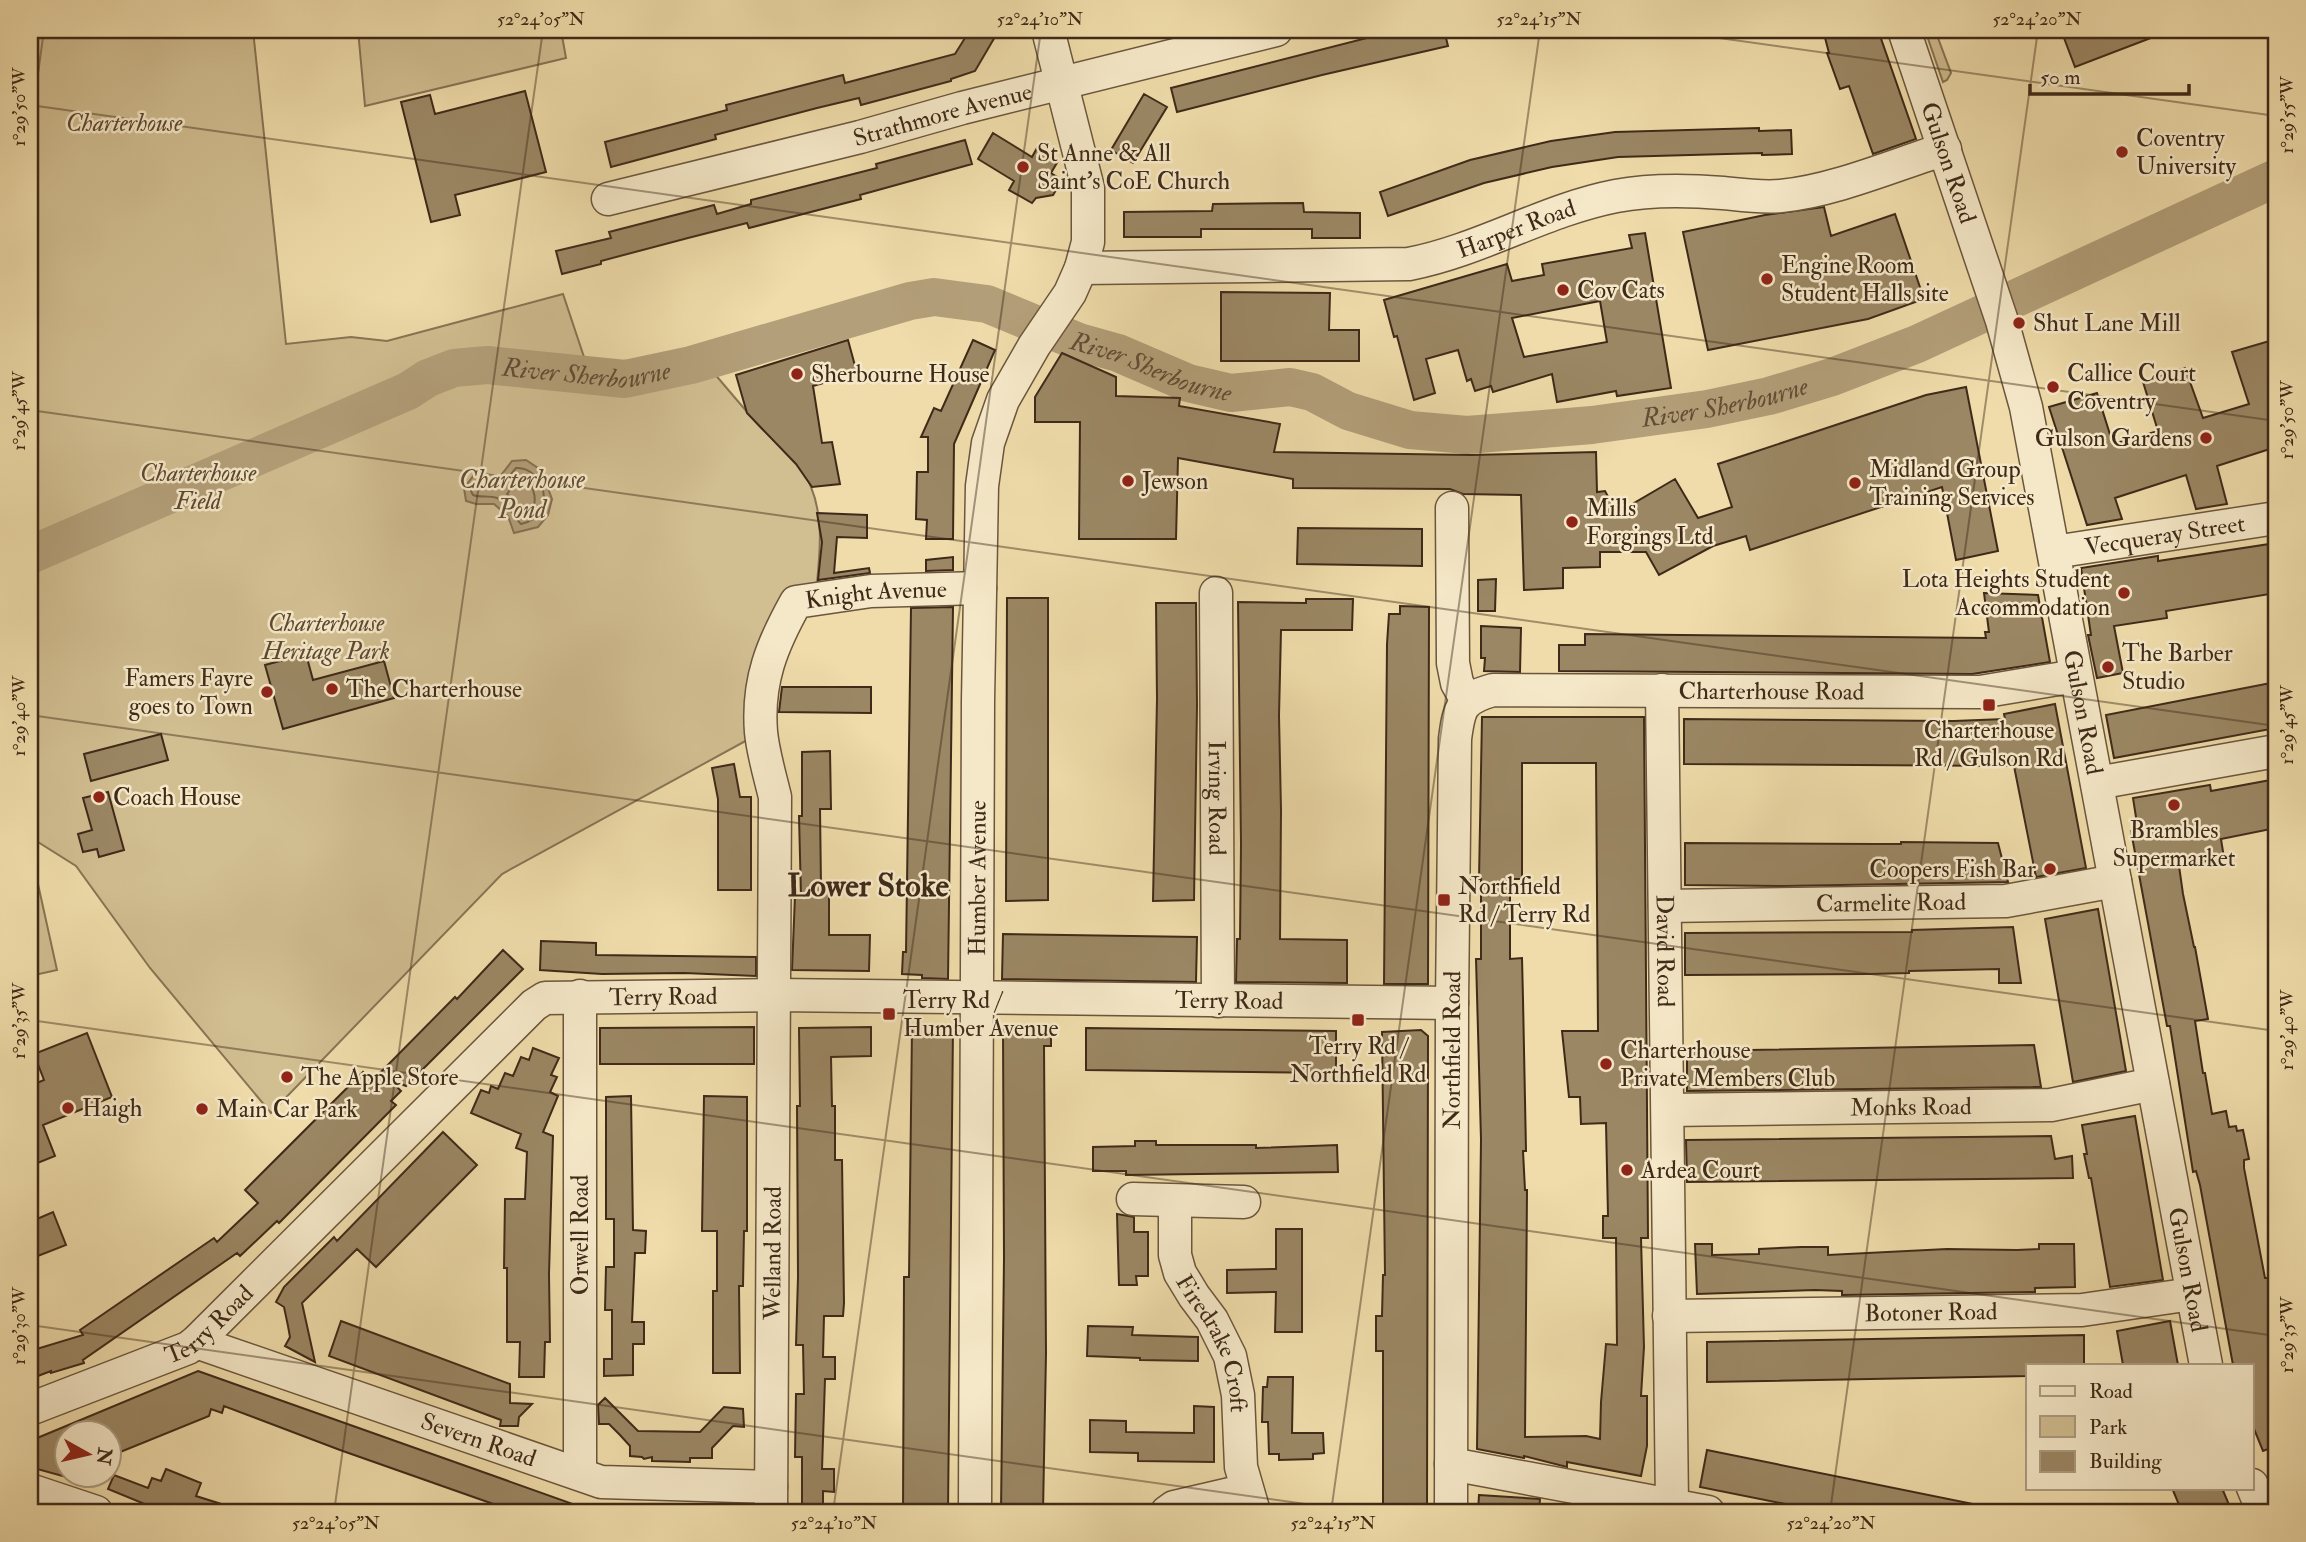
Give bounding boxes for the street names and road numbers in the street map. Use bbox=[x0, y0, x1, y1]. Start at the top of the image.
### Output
street label: Strathmore Avenue bbox=[850, 76, 1035, 154]
street label: Gulson Road bbox=[1913, 98, 1983, 228]
street label: Harper Road bbox=[1453, 193, 1580, 266]
street label: Vecqueray Street bbox=[2083, 508, 2247, 563]
street label: Knight Avenue bbox=[803, 574, 947, 616]
street label: Gulson Road bbox=[2056, 648, 2110, 777]
street label: Charterhouse Road bbox=[1679, 676, 1865, 708]
street label: Irving Road bbox=[1201, 740, 1232, 856]
street label: Humber Avenue bbox=[962, 800, 994, 956]
street label: Carmelite Road bbox=[1816, 887, 1967, 920]
street label: David Road bbox=[1649, 894, 1681, 1008]
street label: Northfield Road bbox=[1437, 971, 1468, 1129]
street label: Terry Road bbox=[609, 981, 718, 1013]
street label: Terry Road bbox=[1175, 985, 1284, 1017]
street label: Monks Road bbox=[1850, 1091, 1972, 1124]
street label: Orwell Road bbox=[565, 1174, 596, 1295]
street label: Welland Road bbox=[757, 1186, 789, 1321]
street label: Gulson Road bbox=[2161, 1205, 2214, 1335]
street label: Firedrake Croft bbox=[1168, 1269, 1254, 1413]
street label: Terry Road bbox=[161, 1278, 260, 1371]
street label: Botoner Road bbox=[1864, 1296, 1998, 1329]
street label: Severn Road bbox=[417, 1406, 540, 1474]

